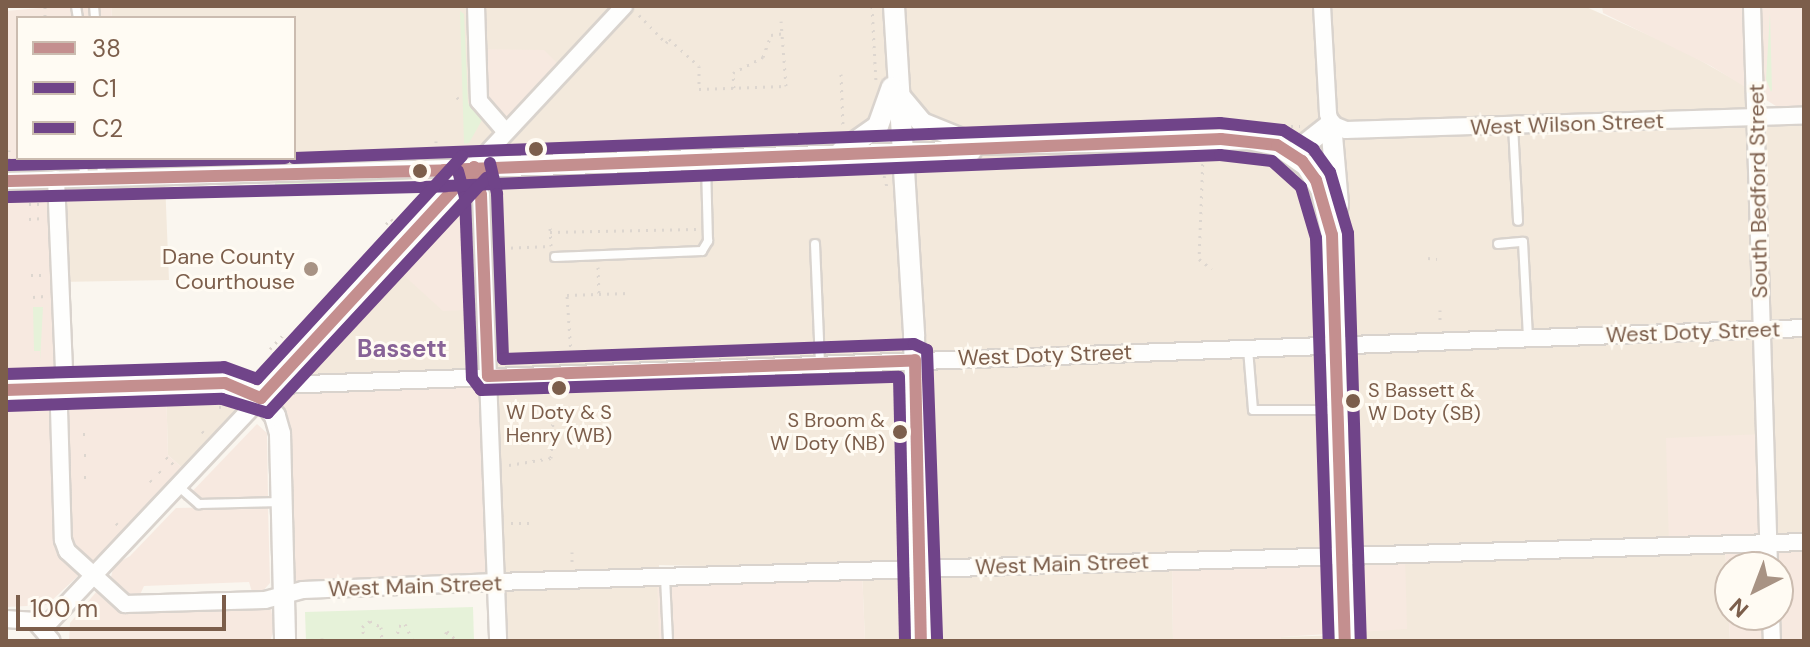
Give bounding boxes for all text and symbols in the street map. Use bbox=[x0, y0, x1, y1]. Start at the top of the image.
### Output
legend bbox=[16, 16, 296, 160]
text: 38 bbox=[92, 33, 121, 64]
text: C1 bbox=[92, 73, 117, 104]
street label: South Bedford Street bbox=[1743, 83, 1773, 299]
street label: West Wilson Street bbox=[1470, 107, 1664, 141]
text: C2 bbox=[92, 113, 123, 144]
unlabelled marker bbox=[528, 141, 544, 157]
unlabelled marker bbox=[412, 163, 428, 179]
place label: Dane County Courthouse bbox=[162, 243, 295, 294]
marker: Dane County Courthouse bbox=[302, 260, 320, 278]
street label: West Doty Street bbox=[1605, 316, 1781, 348]
district label: Bassett bbox=[357, 335, 447, 363]
street label: West Doty Street bbox=[957, 339, 1133, 371]
place label: S Bassett & W Doty (SB) bbox=[1368, 378, 1481, 425]
marker: W Doty & S Henry (WB) bbox=[551, 380, 567, 396]
marker: S Bassett & W Doty (SB) bbox=[1345, 393, 1361, 409]
place label: W Doty & S Henry (WB) bbox=[506, 400, 612, 447]
place label: S Broom & W Doty (NB) bbox=[770, 408, 885, 455]
marker: S Broom & W Doty (NB) bbox=[892, 424, 908, 440]
street label: West Main Street bbox=[974, 548, 1150, 580]
north arrow bbox=[1714, 551, 1794, 631]
street label: West Main Street bbox=[327, 570, 503, 602]
scale bar bbox=[20, 579, 230, 629]
text: N bbox=[1723, 592, 1755, 624]
text: 100 m bbox=[30, 593, 98, 624]

